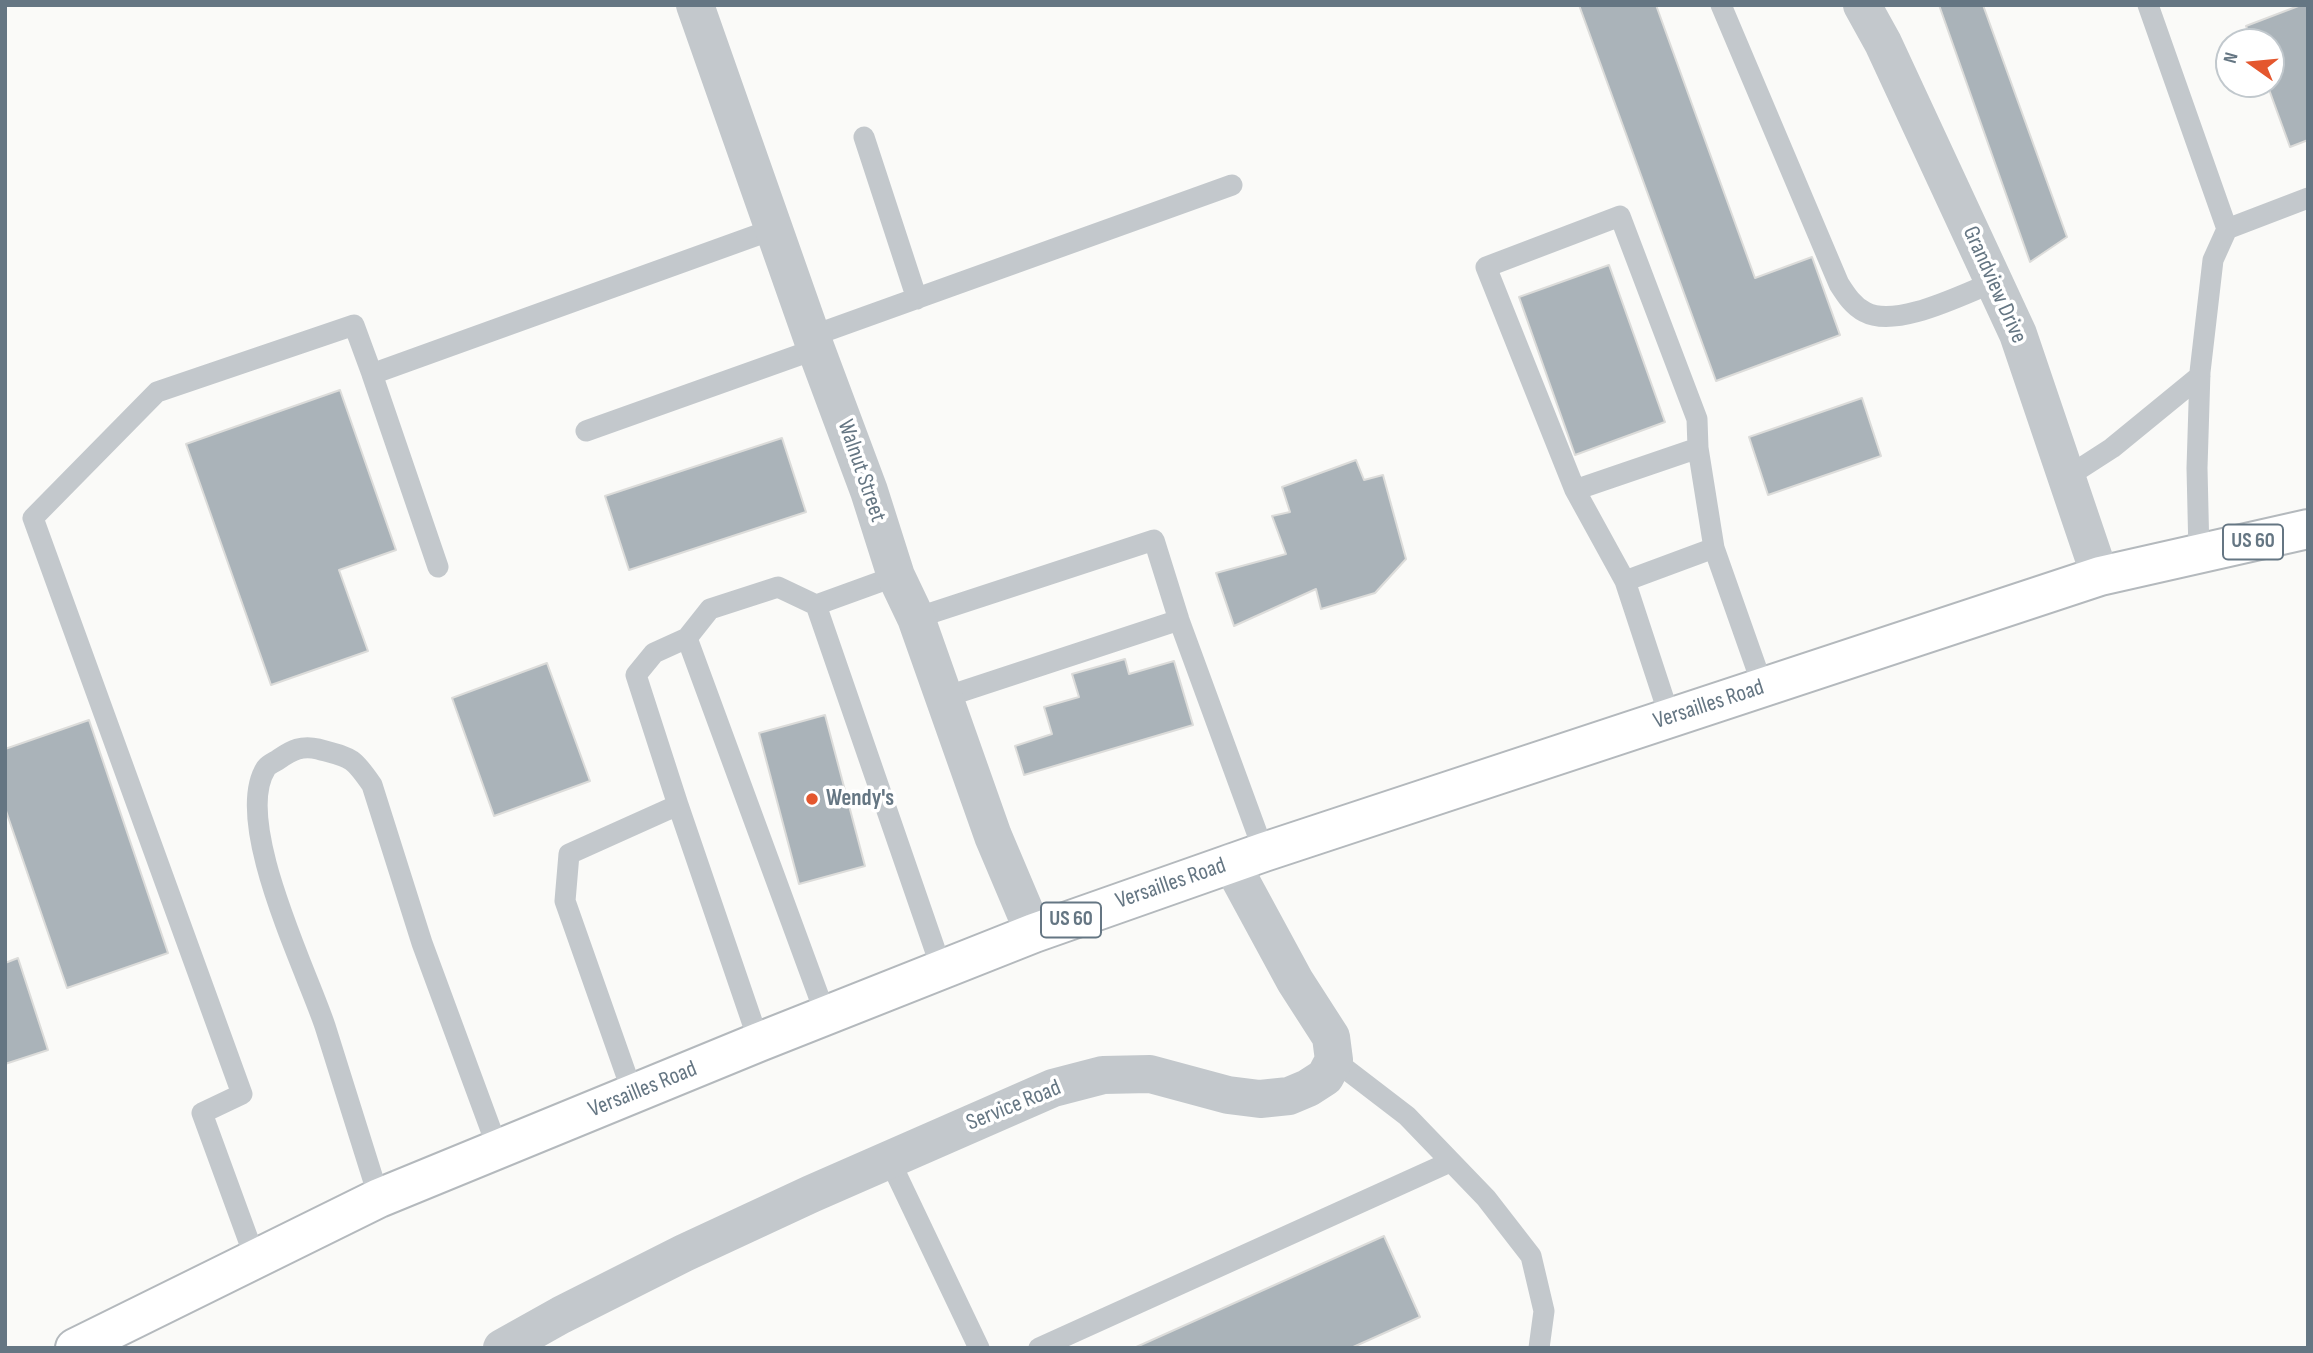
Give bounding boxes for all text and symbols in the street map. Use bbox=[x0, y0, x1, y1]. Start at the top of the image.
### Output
north arrow bbox=[2215, 28, 2285, 98]
text: N bbox=[2219, 50, 2244, 66]
street label: Grandview Drive bbox=[1956, 222, 2032, 348]
street label: Walnut Street bbox=[831, 416, 891, 526]
road number: US 60 bbox=[2223, 524, 2283, 560]
street label: Versailles Road bbox=[1650, 674, 1768, 736]
place label: Wendy's bbox=[826, 785, 894, 813]
marker: Wendy's bbox=[804, 791, 820, 807]
street label: Versailles Road bbox=[1112, 852, 1230, 916]
road number: US 60 bbox=[1041, 902, 1101, 937]
street label: Versailles Road bbox=[585, 1056, 701, 1124]
street label: Service Road bbox=[963, 1075, 1065, 1137]

